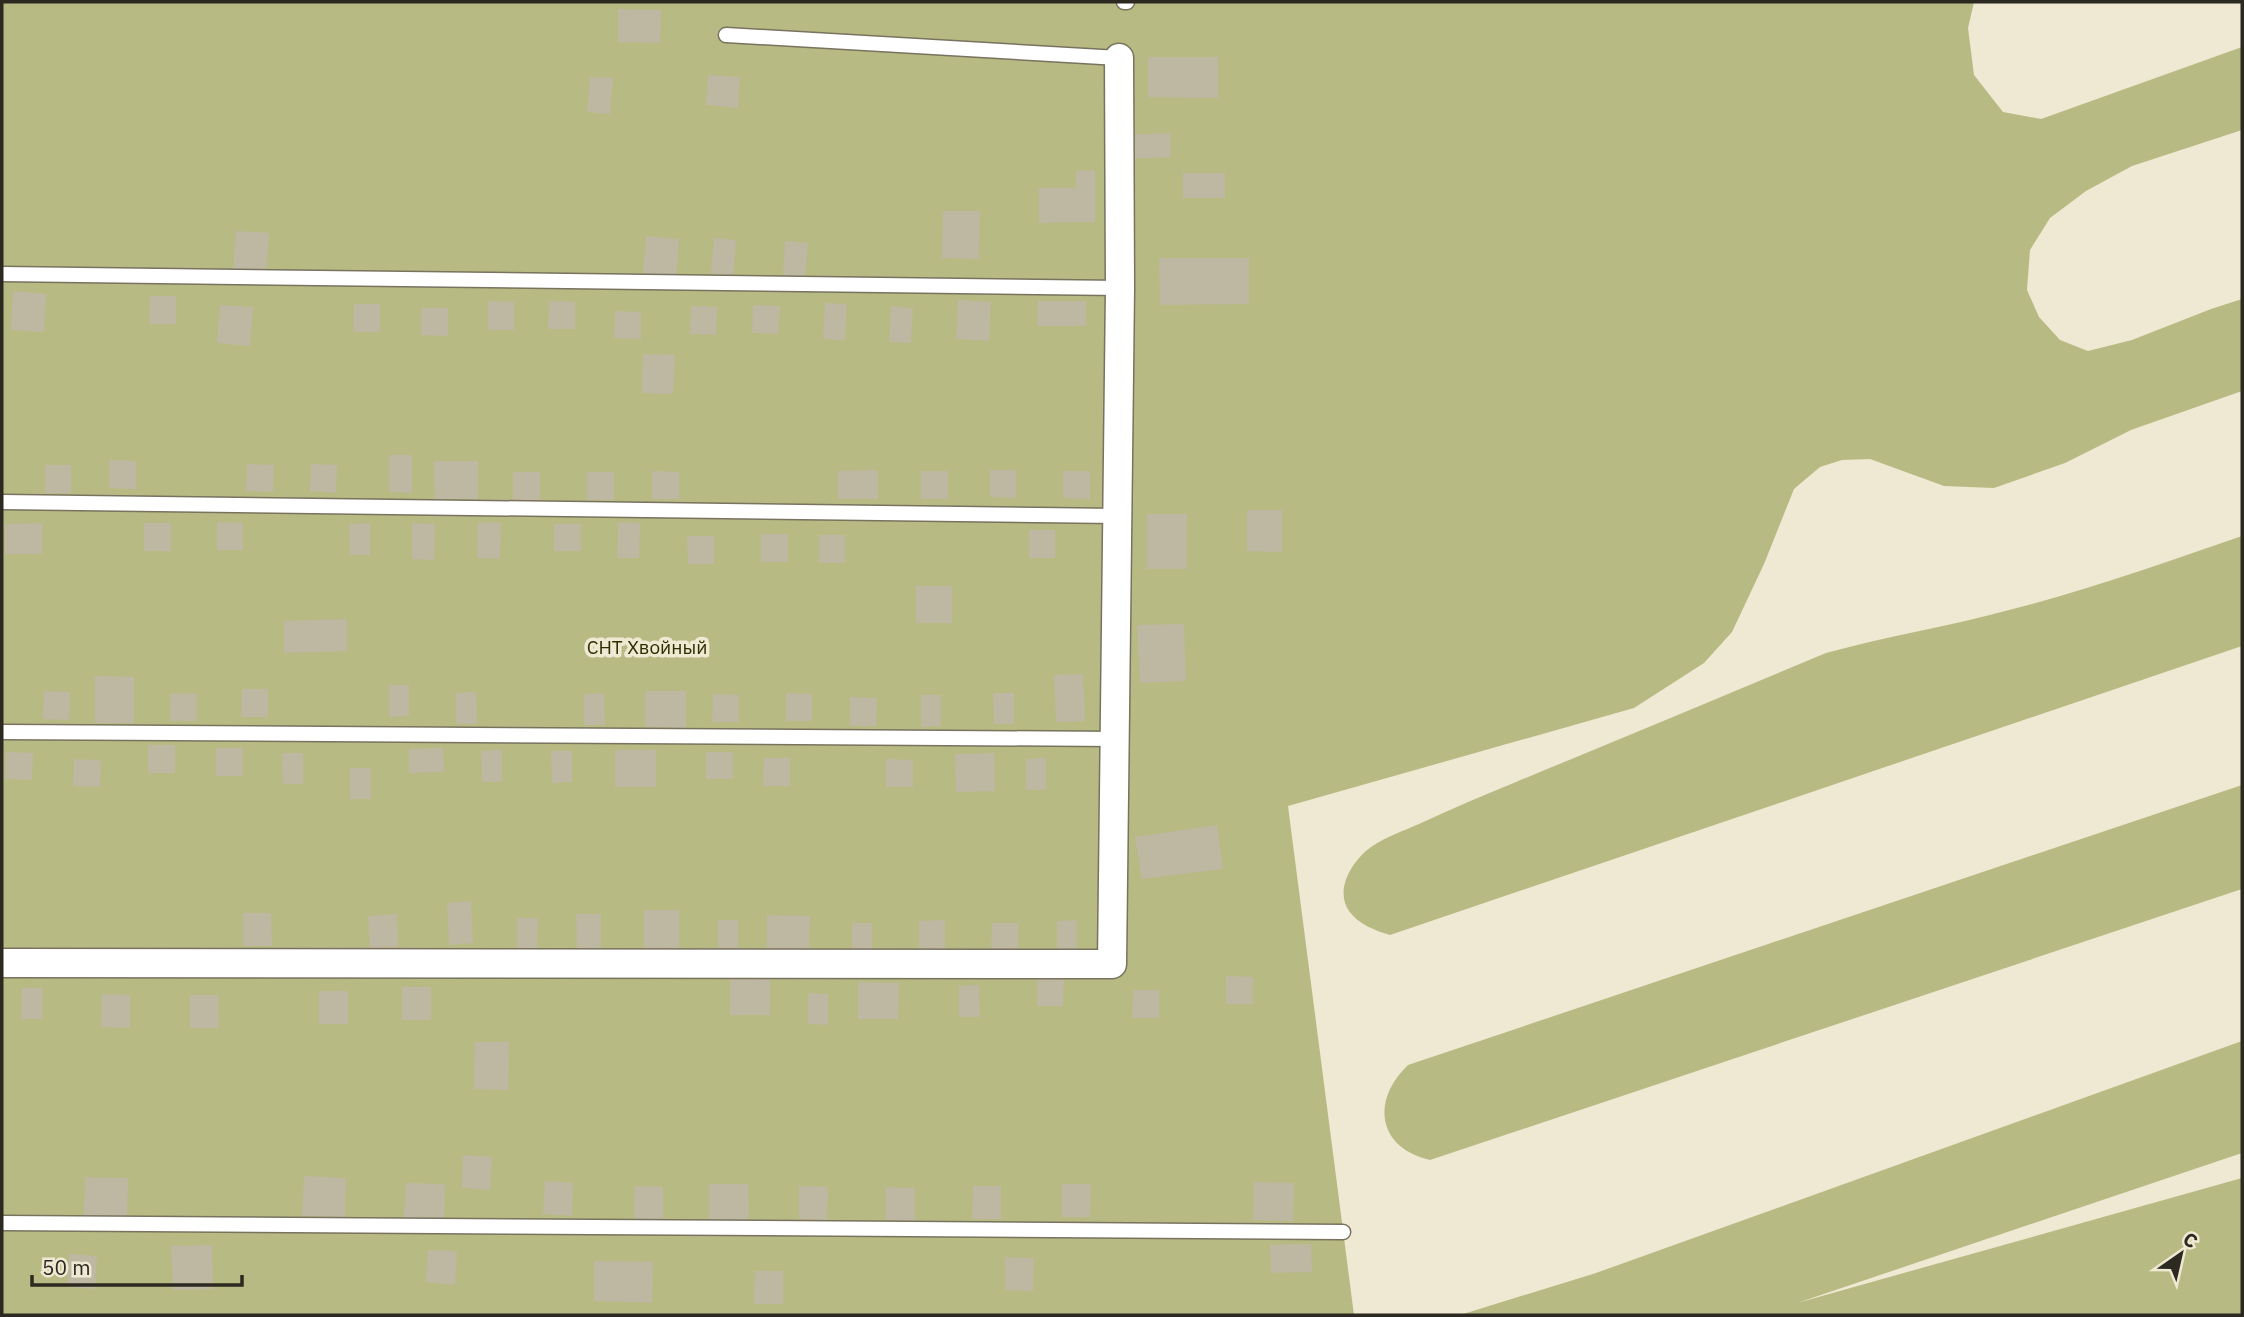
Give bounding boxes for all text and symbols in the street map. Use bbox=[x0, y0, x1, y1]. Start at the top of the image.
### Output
park label: СНТ Хвойный bbox=[587, 635, 707, 659]
north arrow bbox=[2146, 1219, 2216, 1289]
text: С bbox=[2179, 1226, 2202, 1253]
scale bar bbox=[32, 1244, 242, 1288]
text: 50 m bbox=[42, 1253, 91, 1281]

